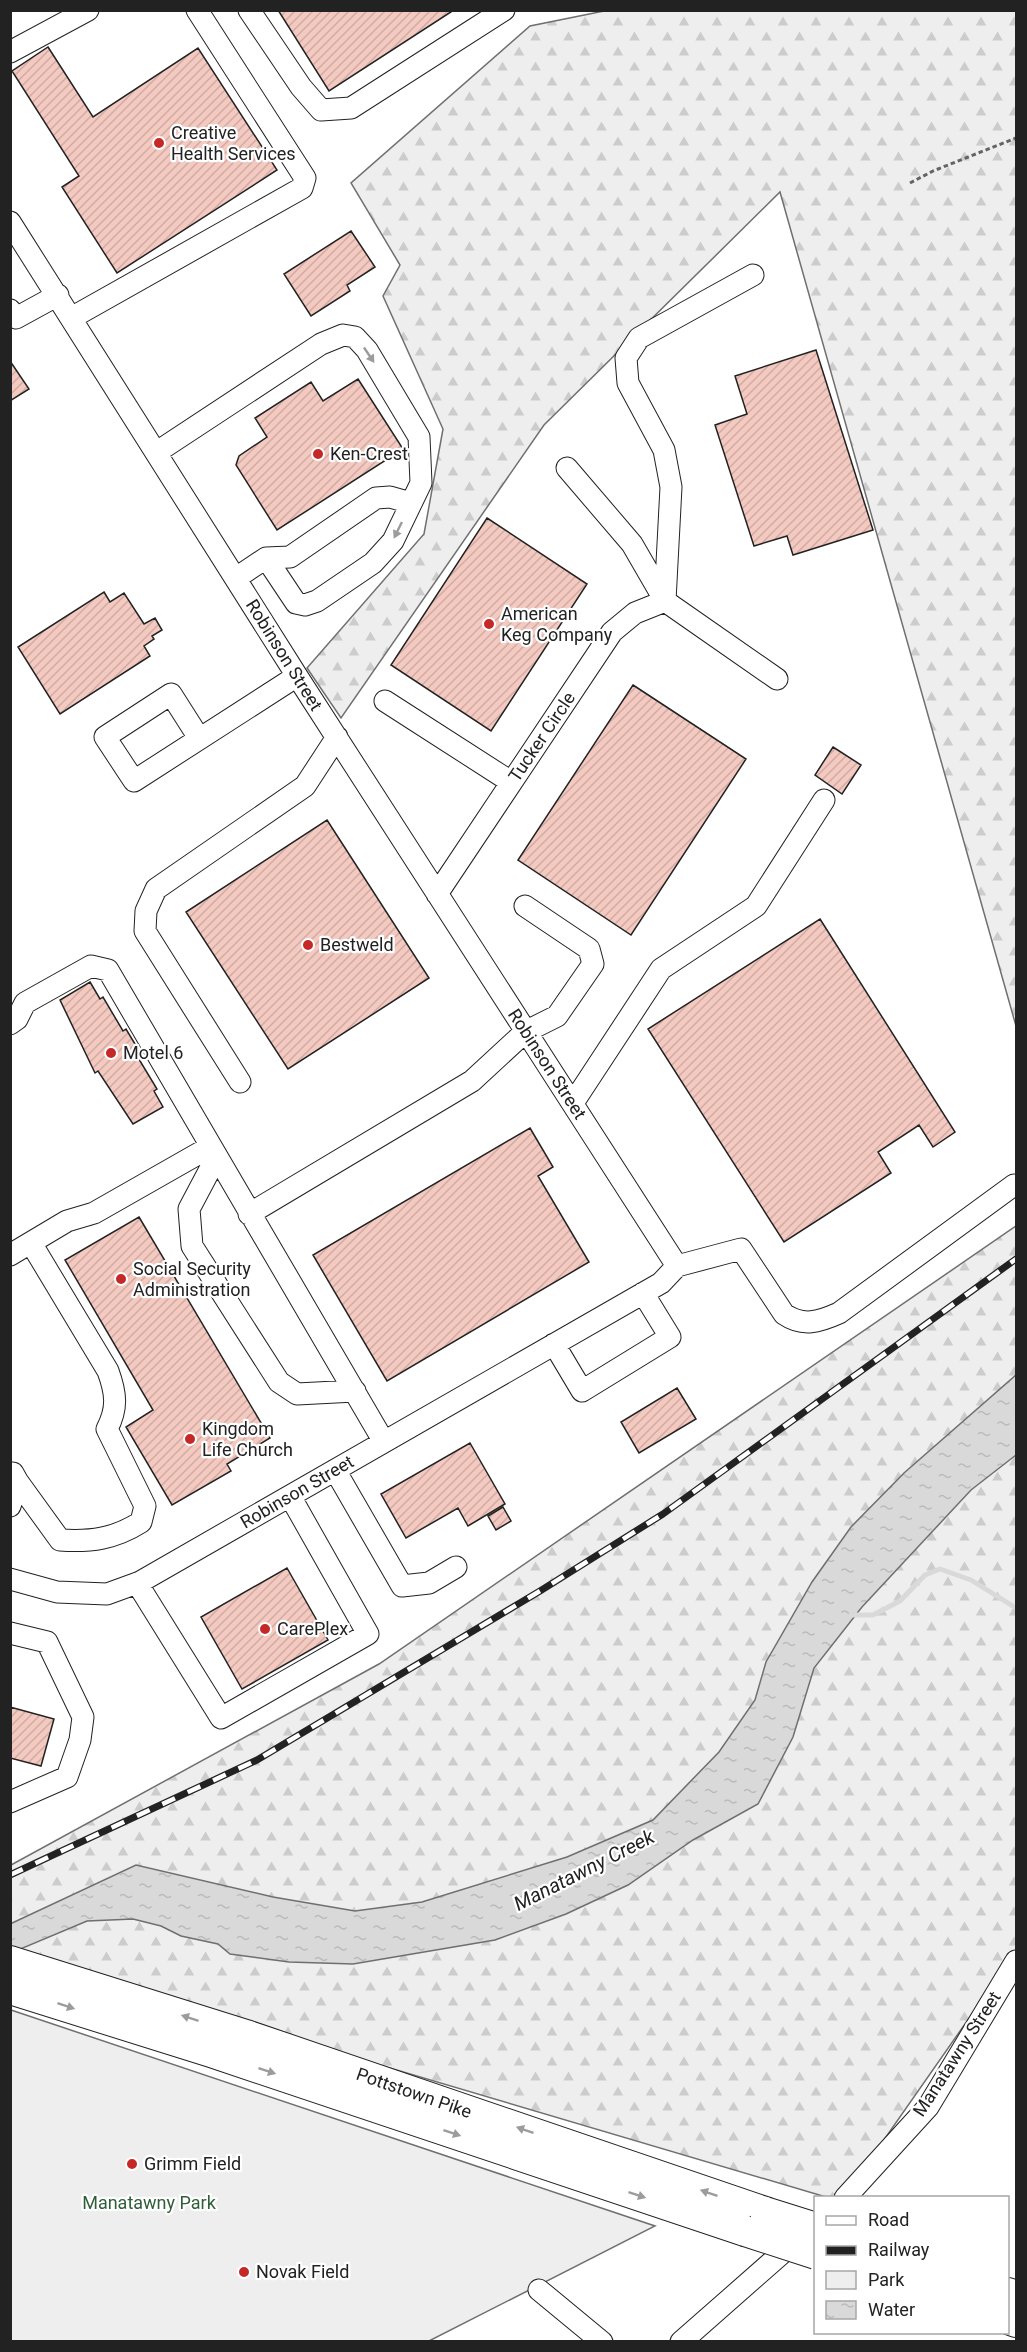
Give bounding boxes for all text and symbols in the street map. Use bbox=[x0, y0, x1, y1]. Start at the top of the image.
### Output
place label: Creative Health Services bbox=[171, 122, 296, 164]
marker: Creative Health Services bbox=[152, 136, 166, 150]
one-way arrow bbox=[363, 346, 375, 362]
place label: Ken-Crest bbox=[330, 443, 408, 464]
marker: Ken-Crest bbox=[311, 447, 325, 461]
one-way arrow bbox=[394, 522, 403, 539]
street label: Robinson Street bbox=[242, 595, 327, 714]
place label: American Keg Company bbox=[501, 603, 613, 645]
marker: American Keg Company bbox=[482, 617, 496, 631]
street label: Tucker Circle bbox=[504, 688, 579, 786]
place label: Bestweld bbox=[320, 934, 394, 955]
marker: Bestweld bbox=[301, 938, 315, 952]
street label: Robinson Street bbox=[504, 1005, 591, 1123]
place label: Motel 6 bbox=[123, 1042, 183, 1063]
marker: Motel 6 bbox=[104, 1046, 118, 1060]
place label: Social Security Administration bbox=[133, 1258, 251, 1300]
marker: Social Security Administration bbox=[114, 1272, 128, 1286]
place label: Kingdom Life Church bbox=[202, 1418, 293, 1460]
marker: Kingdom Life Church bbox=[183, 1432, 197, 1446]
street label: Robinson Street bbox=[236, 1451, 357, 1532]
place label: CarePlex bbox=[277, 1618, 348, 1639]
marker: CarePlex bbox=[258, 1622, 272, 1636]
water label: Manatawny Creek bbox=[510, 1824, 659, 1916]
street label: Manatawny Street bbox=[908, 1987, 1005, 2120]
one-way arrow bbox=[57, 2002, 75, 2012]
one-way arrow bbox=[181, 2013, 199, 2022]
street label: Pottstown Pike bbox=[354, 2063, 475, 2122]
one-way arrow bbox=[258, 2067, 276, 2076]
one-way arrow bbox=[516, 2125, 534, 2135]
one-way arrow bbox=[443, 2128, 461, 2138]
place label: Grimm Field bbox=[144, 2153, 241, 2174]
marker: Grimm Field bbox=[125, 2157, 139, 2171]
one-way arrow bbox=[700, 2188, 718, 2198]
one-way arrow bbox=[628, 2190, 646, 2200]
park label: Manatawny Park bbox=[82, 2192, 217, 2213]
legend bbox=[814, 2196, 1009, 2334]
text: Road bbox=[868, 2209, 909, 2230]
text: Railway bbox=[868, 2239, 930, 2260]
place label: Novak Field bbox=[256, 2261, 349, 2282]
marker: Novak Field bbox=[237, 2265, 251, 2279]
text: Park bbox=[868, 2269, 905, 2290]
text: Water bbox=[868, 2299, 915, 2320]

